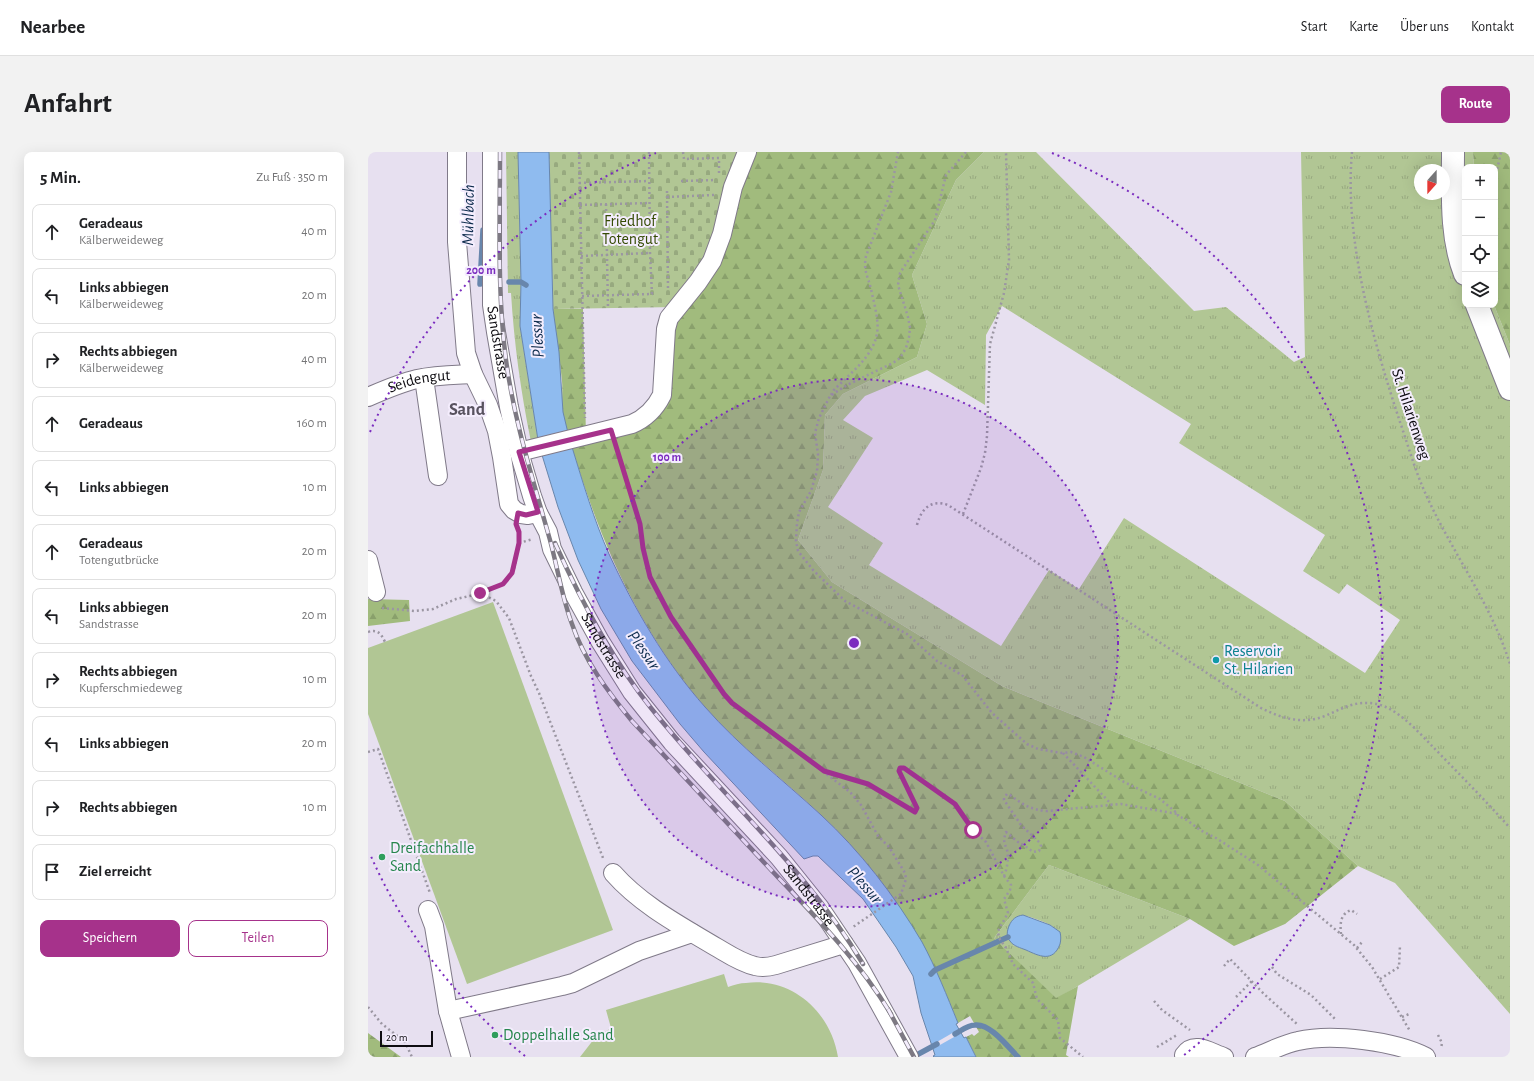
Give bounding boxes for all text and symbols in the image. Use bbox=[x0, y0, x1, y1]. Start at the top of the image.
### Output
text: Nearbee bbox=[20, 18, 85, 37]
text: Start bbox=[1301, 20, 1327, 34]
text: Karte bbox=[1349, 20, 1378, 34]
text: Über uns bbox=[1400, 20, 1449, 34]
text: Kontakt bbox=[1471, 20, 1514, 34]
button: Route bbox=[1441, 86, 1510, 123]
text: Anfahrt bbox=[24, 90, 112, 118]
north arrow bbox=[1414, 164, 1450, 200]
map controls bbox=[1462, 164, 1498, 308]
button: + bbox=[1462, 164, 1498, 200]
text: 5 Min. bbox=[40, 169, 81, 186]
text: Zu Fuß · 350 m bbox=[256, 171, 328, 184]
water label: Mühlbach bbox=[459, 184, 477, 246]
button: − bbox=[1462, 200, 1498, 236]
park label: Friedhof Totengut bbox=[602, 213, 658, 247]
text: Geradeaus bbox=[79, 216, 143, 231]
icon: ahead bbox=[41, 221, 63, 243]
text: 40 m bbox=[301, 225, 327, 238]
text: Kälberweideweg bbox=[79, 234, 163, 247]
button: locate bbox=[1462, 236, 1498, 272]
text: 200 m bbox=[466, 264, 496, 276]
button: layers bbox=[1462, 272, 1498, 308]
text: Links abbiegen bbox=[79, 280, 169, 295]
icon: left bbox=[41, 285, 63, 307]
text: 20 m bbox=[302, 289, 327, 302]
text: Kälberweideweg bbox=[79, 298, 163, 311]
street label: Sandstrasse bbox=[484, 305, 512, 380]
water label: Plessur bbox=[527, 313, 547, 358]
text: Rechts abbiegen bbox=[79, 344, 177, 359]
icon: right bbox=[41, 349, 63, 371]
text: 40 m bbox=[301, 353, 327, 366]
text: Kälberweideweg bbox=[79, 362, 163, 375]
street label: Seidengut bbox=[386, 367, 451, 396]
street label: St. Hilarienweg bbox=[1389, 367, 1433, 462]
district label: Sand bbox=[449, 401, 486, 419]
icon: ahead bbox=[41, 413, 63, 435]
text: Geradeaus bbox=[79, 416, 143, 431]
text: 160 m bbox=[297, 417, 327, 430]
text: 100 m bbox=[653, 451, 681, 463]
icon: left bbox=[41, 477, 63, 499]
text: Links abbiegen bbox=[79, 480, 169, 495]
text: 10 m bbox=[303, 481, 327, 494]
text: Geradeaus bbox=[79, 536, 143, 551]
icon: ahead bbox=[41, 541, 63, 563]
text: 20 m bbox=[302, 545, 327, 558]
text: Totengutbrücke bbox=[79, 554, 159, 567]
route end bbox=[471, 584, 489, 602]
text: Links abbiegen bbox=[79, 600, 169, 615]
icon: left bbox=[41, 605, 63, 627]
text: 20 m bbox=[302, 609, 327, 622]
street label: Sandstrasse bbox=[578, 610, 629, 681]
text: Sandstrasse bbox=[79, 618, 139, 631]
water label: Plessur bbox=[625, 627, 664, 673]
centre of rings bbox=[847, 636, 861, 650]
place label: Reservoir St. Hilarien bbox=[1224, 643, 1293, 677]
marker: Reservoir St. Hilarien bbox=[1211, 655, 1221, 665]
text: Rechts abbiegen bbox=[79, 664, 177, 679]
icon: right bbox=[41, 669, 63, 691]
text: 10 m bbox=[303, 673, 327, 686]
text: Kupferschmiedeweg bbox=[79, 682, 182, 695]
icon: left bbox=[41, 733, 63, 755]
text: Links abbiegen bbox=[79, 736, 169, 751]
text: 20 m bbox=[302, 737, 327, 750]
icon: right bbox=[41, 797, 63, 819]
text: Rechts abbiegen bbox=[79, 800, 177, 815]
text: 10 m bbox=[303, 801, 327, 814]
route start bbox=[964, 821, 982, 839]
place label: Dreifachhalle Sand bbox=[390, 840, 474, 874]
marker: Dreifachhalle Sand bbox=[377, 852, 387, 862]
icon: arrive bbox=[41, 861, 63, 883]
street label: Sandstrasse bbox=[780, 861, 838, 929]
water label: Plessur bbox=[844, 863, 886, 907]
text: Ziel erreicht bbox=[79, 864, 152, 879]
button: Speichern bbox=[40, 920, 180, 957]
button: Teilen bbox=[188, 920, 328, 957]
place label: Doppelhalle Sand bbox=[503, 1027, 613, 1043]
scale bar bbox=[380, 1029, 433, 1048]
marker: Doppelhalle Sand bbox=[490, 1030, 500, 1040]
text: 20 m bbox=[386, 1032, 407, 1043]

